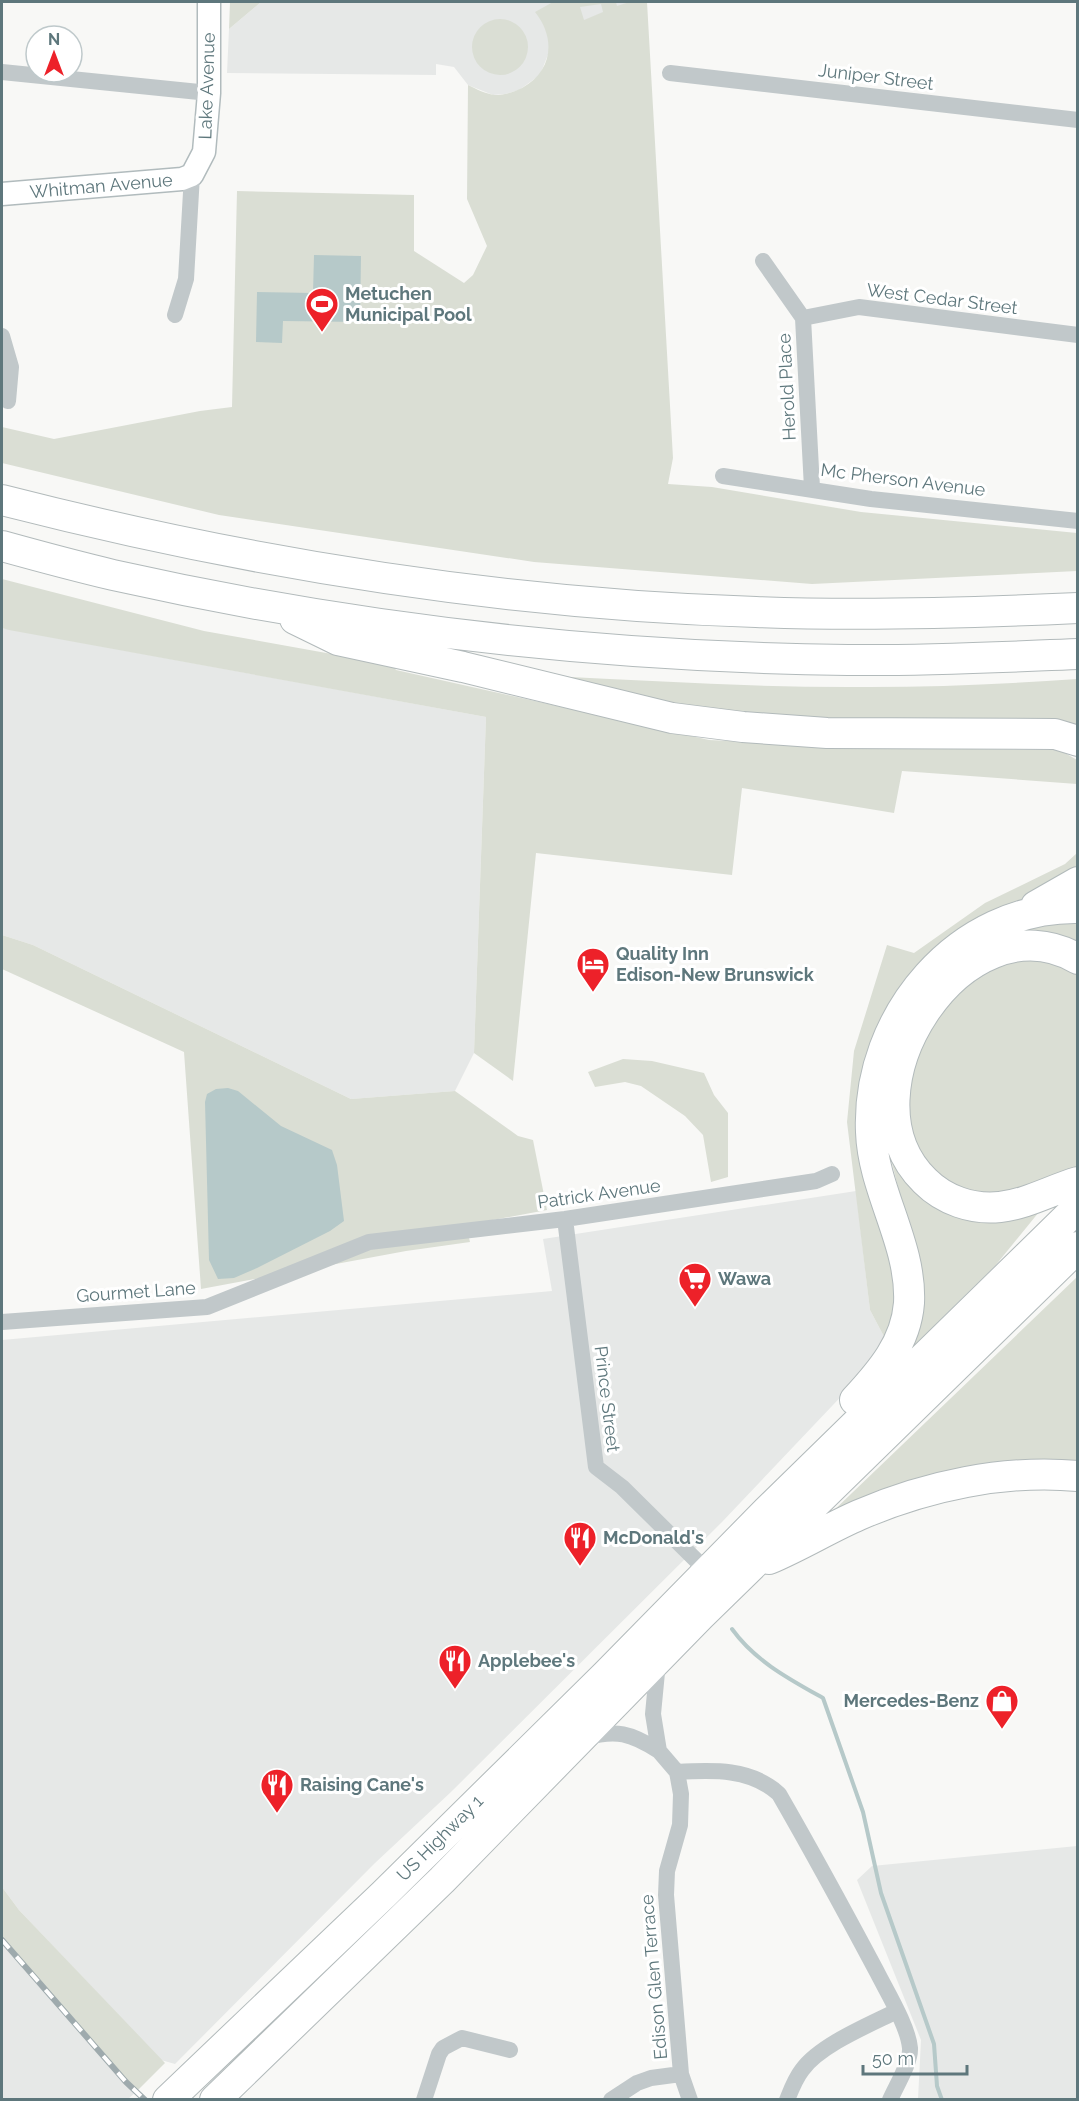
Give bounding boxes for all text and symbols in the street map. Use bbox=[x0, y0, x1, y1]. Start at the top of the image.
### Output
north arrow bbox=[24, 24, 84, 84]
text: N bbox=[48, 30, 60, 49]
street label: Lake Avenue bbox=[194, 32, 219, 140]
street label: Juniper Street bbox=[817, 59, 935, 94]
street label: Whitman Avenue bbox=[29, 169, 174, 202]
street label: West Cedar Street bbox=[865, 279, 1019, 318]
place label: Metuchen Municipal Pool bbox=[345, 283, 472, 325]
sports icon: Metuchen Municipal Pool bbox=[304, 286, 340, 333]
street label: Herold Place bbox=[773, 332, 800, 441]
street label: Mc Pherson Avenue bbox=[820, 459, 987, 500]
place label: Quality Inn Edison-New Brunswick bbox=[616, 943, 815, 985]
hotel icon: Quality Inn Edison-New Brunswick bbox=[575, 946, 611, 993]
street label: Patrick Avenue bbox=[536, 1174, 662, 1213]
supermarket icon: Wawa bbox=[677, 1261, 713, 1308]
place label: Wawa bbox=[718, 1268, 771, 1289]
street label: Gourmet Lane bbox=[76, 1277, 197, 1306]
street label: Prince Street bbox=[591, 1345, 624, 1453]
restaurant icon: McDonald's bbox=[562, 1520, 598, 1567]
place label: McDonald's bbox=[603, 1527, 704, 1548]
restaurant icon: Applebee's bbox=[437, 1643, 473, 1690]
place label: Applebee's bbox=[478, 1650, 575, 1671]
shop icon: Mercedes-Benz bbox=[984, 1683, 1020, 1730]
place label: Mercedes-Benz bbox=[844, 1690, 979, 1711]
restaurant icon: Raising Cane's bbox=[259, 1767, 295, 1814]
place label: Raising Cane's bbox=[300, 1774, 424, 1795]
street label: US Highway 1 bbox=[392, 1790, 487, 1885]
street label: Edison Glen Terrace bbox=[636, 1893, 671, 2060]
scale bar bbox=[863, 2038, 966, 2076]
text: 50 m bbox=[872, 2048, 914, 2069]

